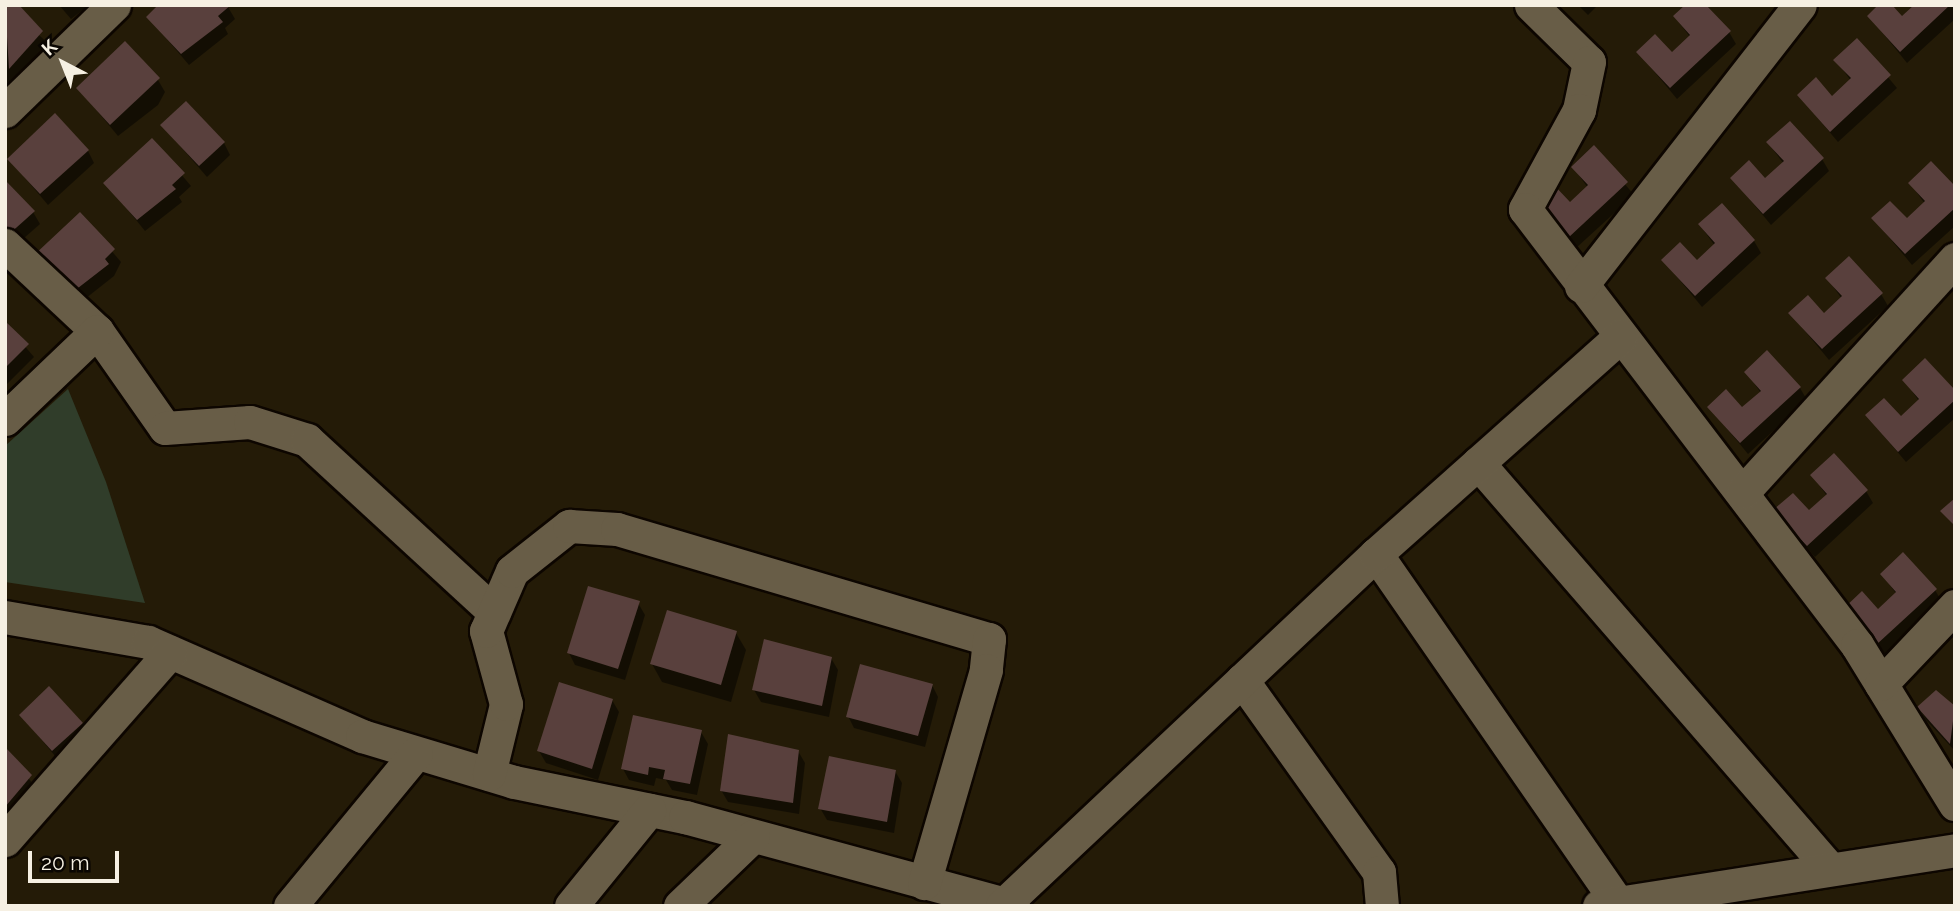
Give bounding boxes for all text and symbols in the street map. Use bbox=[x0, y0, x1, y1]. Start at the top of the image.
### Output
north arrow bbox=[28, 28, 98, 98]
text: K bbox=[37, 35, 61, 60]
scale bar bbox=[32, 838, 122, 882]
text: 20 m bbox=[41, 850, 89, 875]

